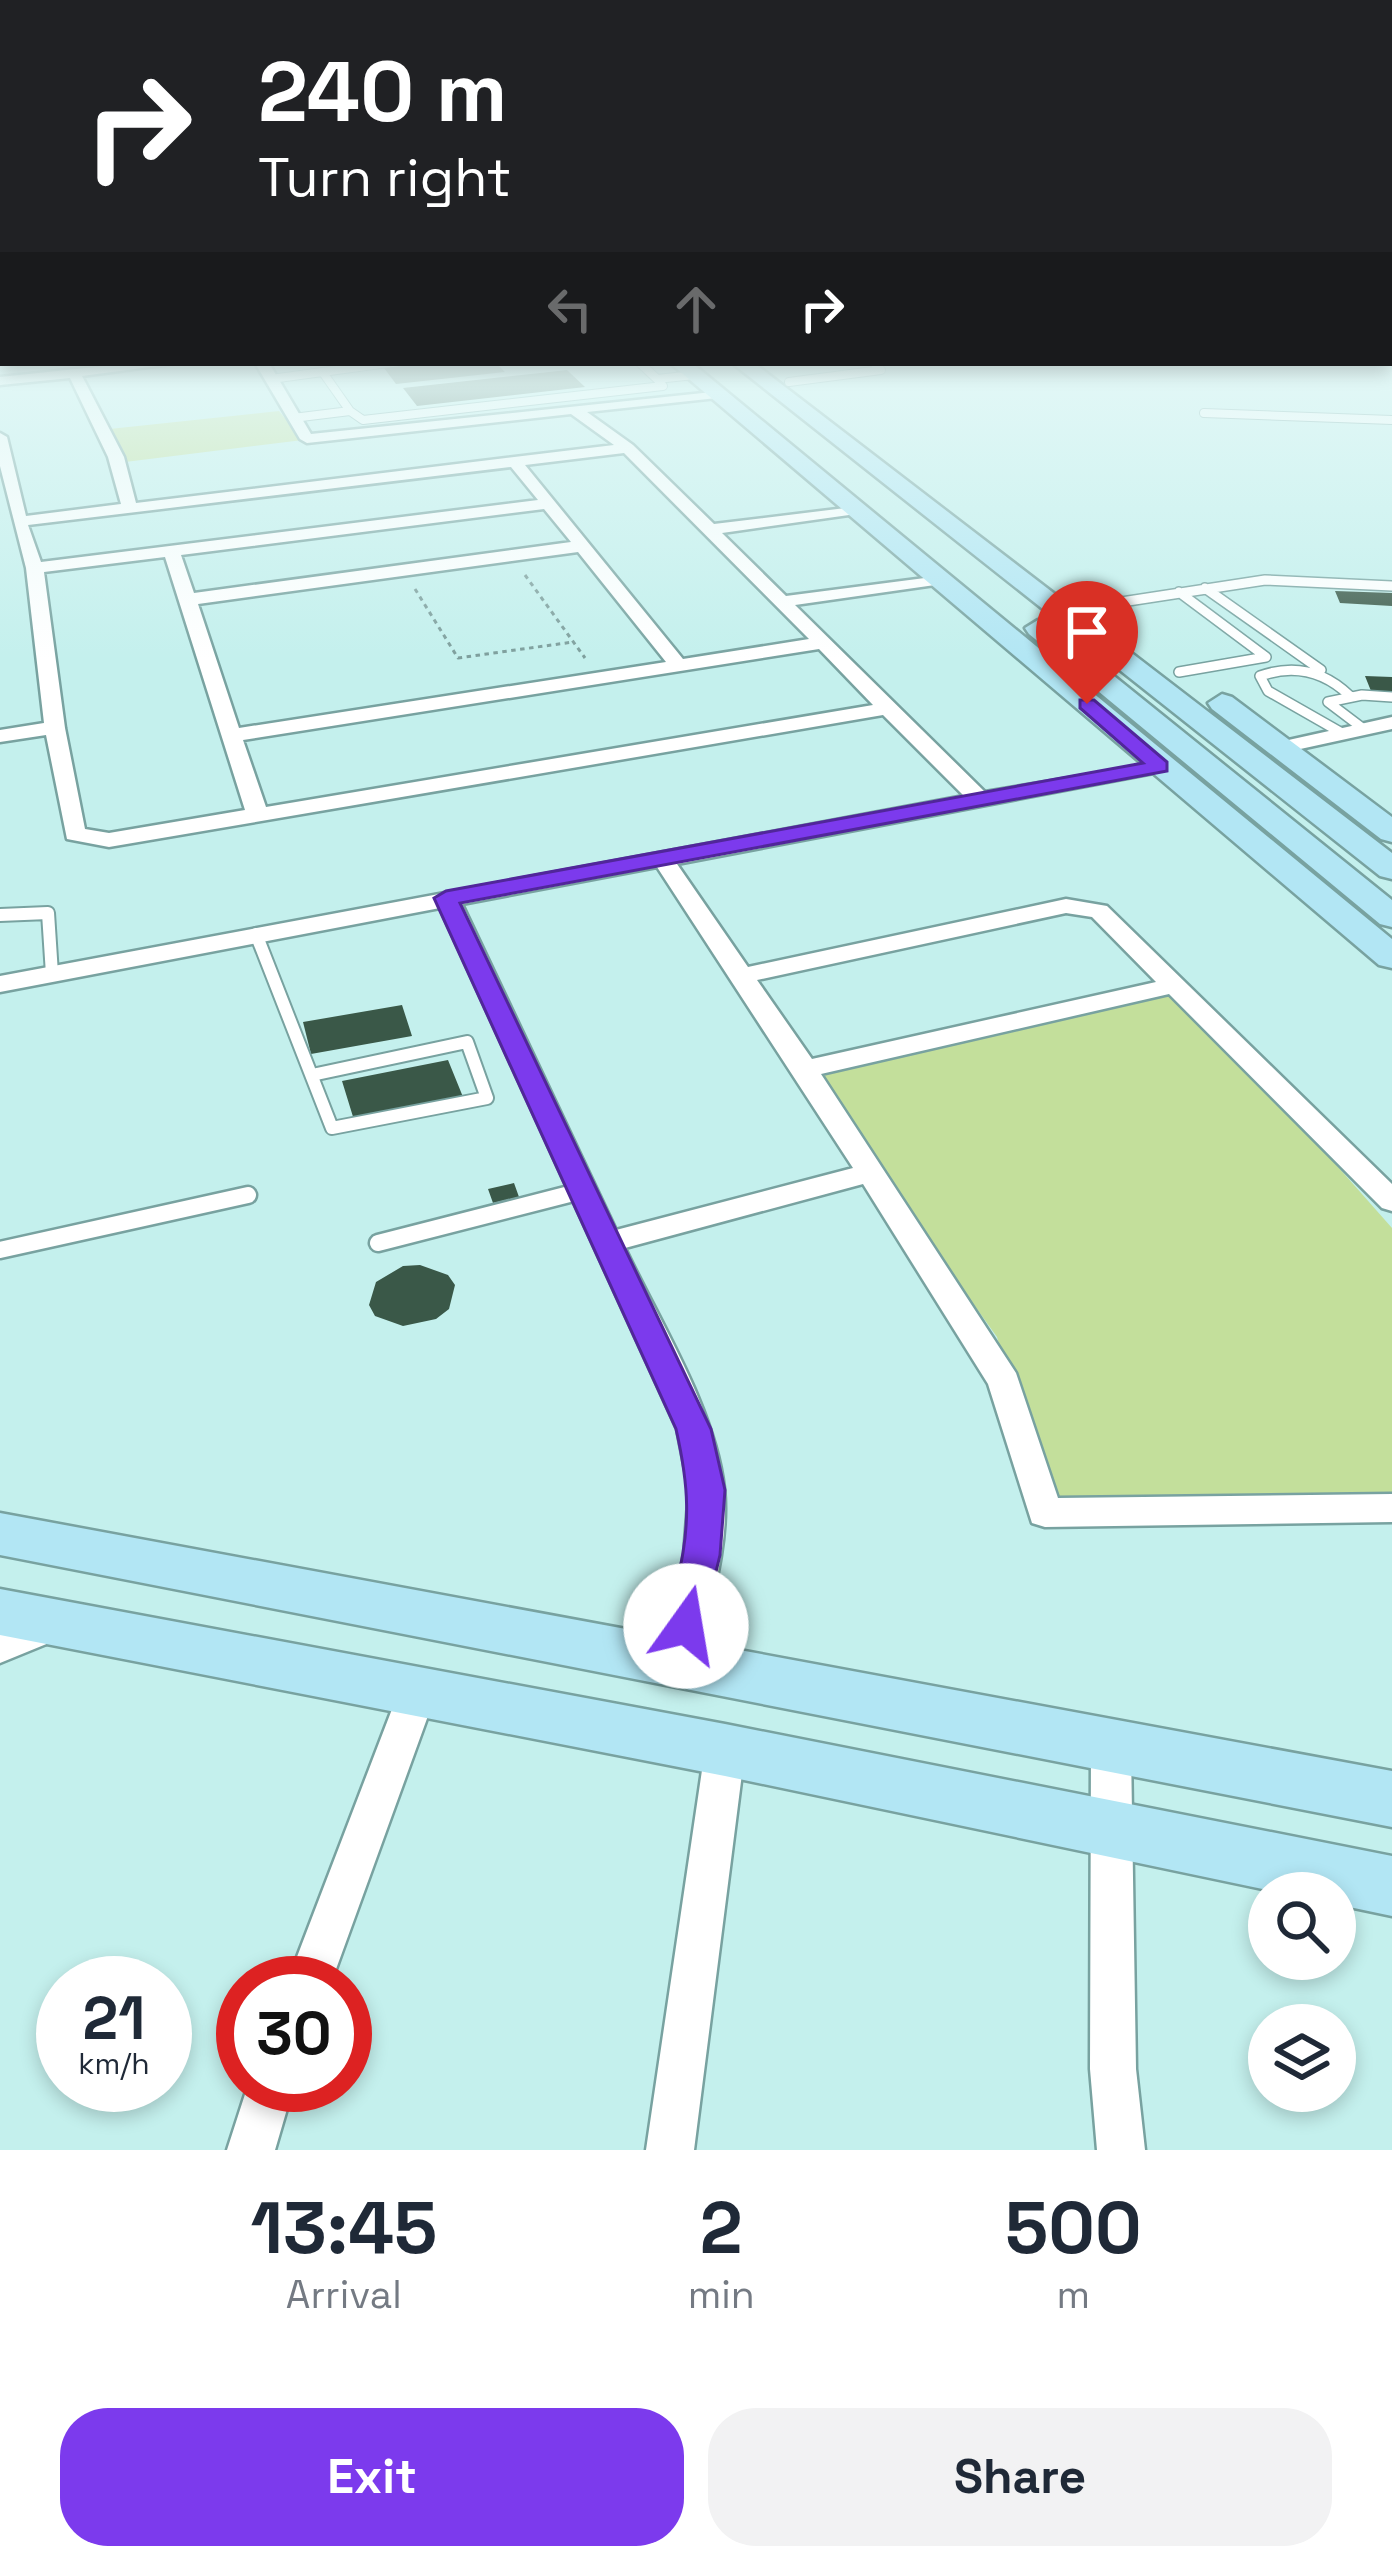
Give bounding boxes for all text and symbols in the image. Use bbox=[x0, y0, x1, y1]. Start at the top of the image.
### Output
text: 240 m bbox=[258, 38, 507, 146]
icon: right bbox=[60, 48, 216, 204]
text: Turn right bbox=[258, 143, 511, 212]
icon: left bbox=[537, 276, 603, 342]
icon: ahead bbox=[663, 276, 729, 342]
icon: right bbox=[789, 276, 855, 342]
pin bbox=[1036, 581, 1138, 704]
icon: arrive bbox=[1054, 599, 1120, 665]
position arrow bbox=[623, 1563, 749, 1689]
map controls bbox=[1248, 1872, 1356, 2112]
button: search bbox=[1248, 1872, 1356, 1980]
speed limit sign: 30 bbox=[216, 1956, 372, 2112]
text: 21 bbox=[83, 1980, 145, 2057]
button: layers bbox=[1248, 2004, 1356, 2112]
text: km/h bbox=[78, 2044, 150, 2083]
text: 13:45 bbox=[250, 2182, 437, 2274]
text: 2 bbox=[700, 2182, 743, 2274]
text: 500 bbox=[1005, 2182, 1142, 2274]
text: Arrival bbox=[286, 2270, 402, 2319]
text: min bbox=[688, 2270, 755, 2319]
text: m bbox=[1057, 2270, 1090, 2319]
button: Exit bbox=[60, 2408, 684, 2546]
button: Share bbox=[708, 2408, 1332, 2546]

